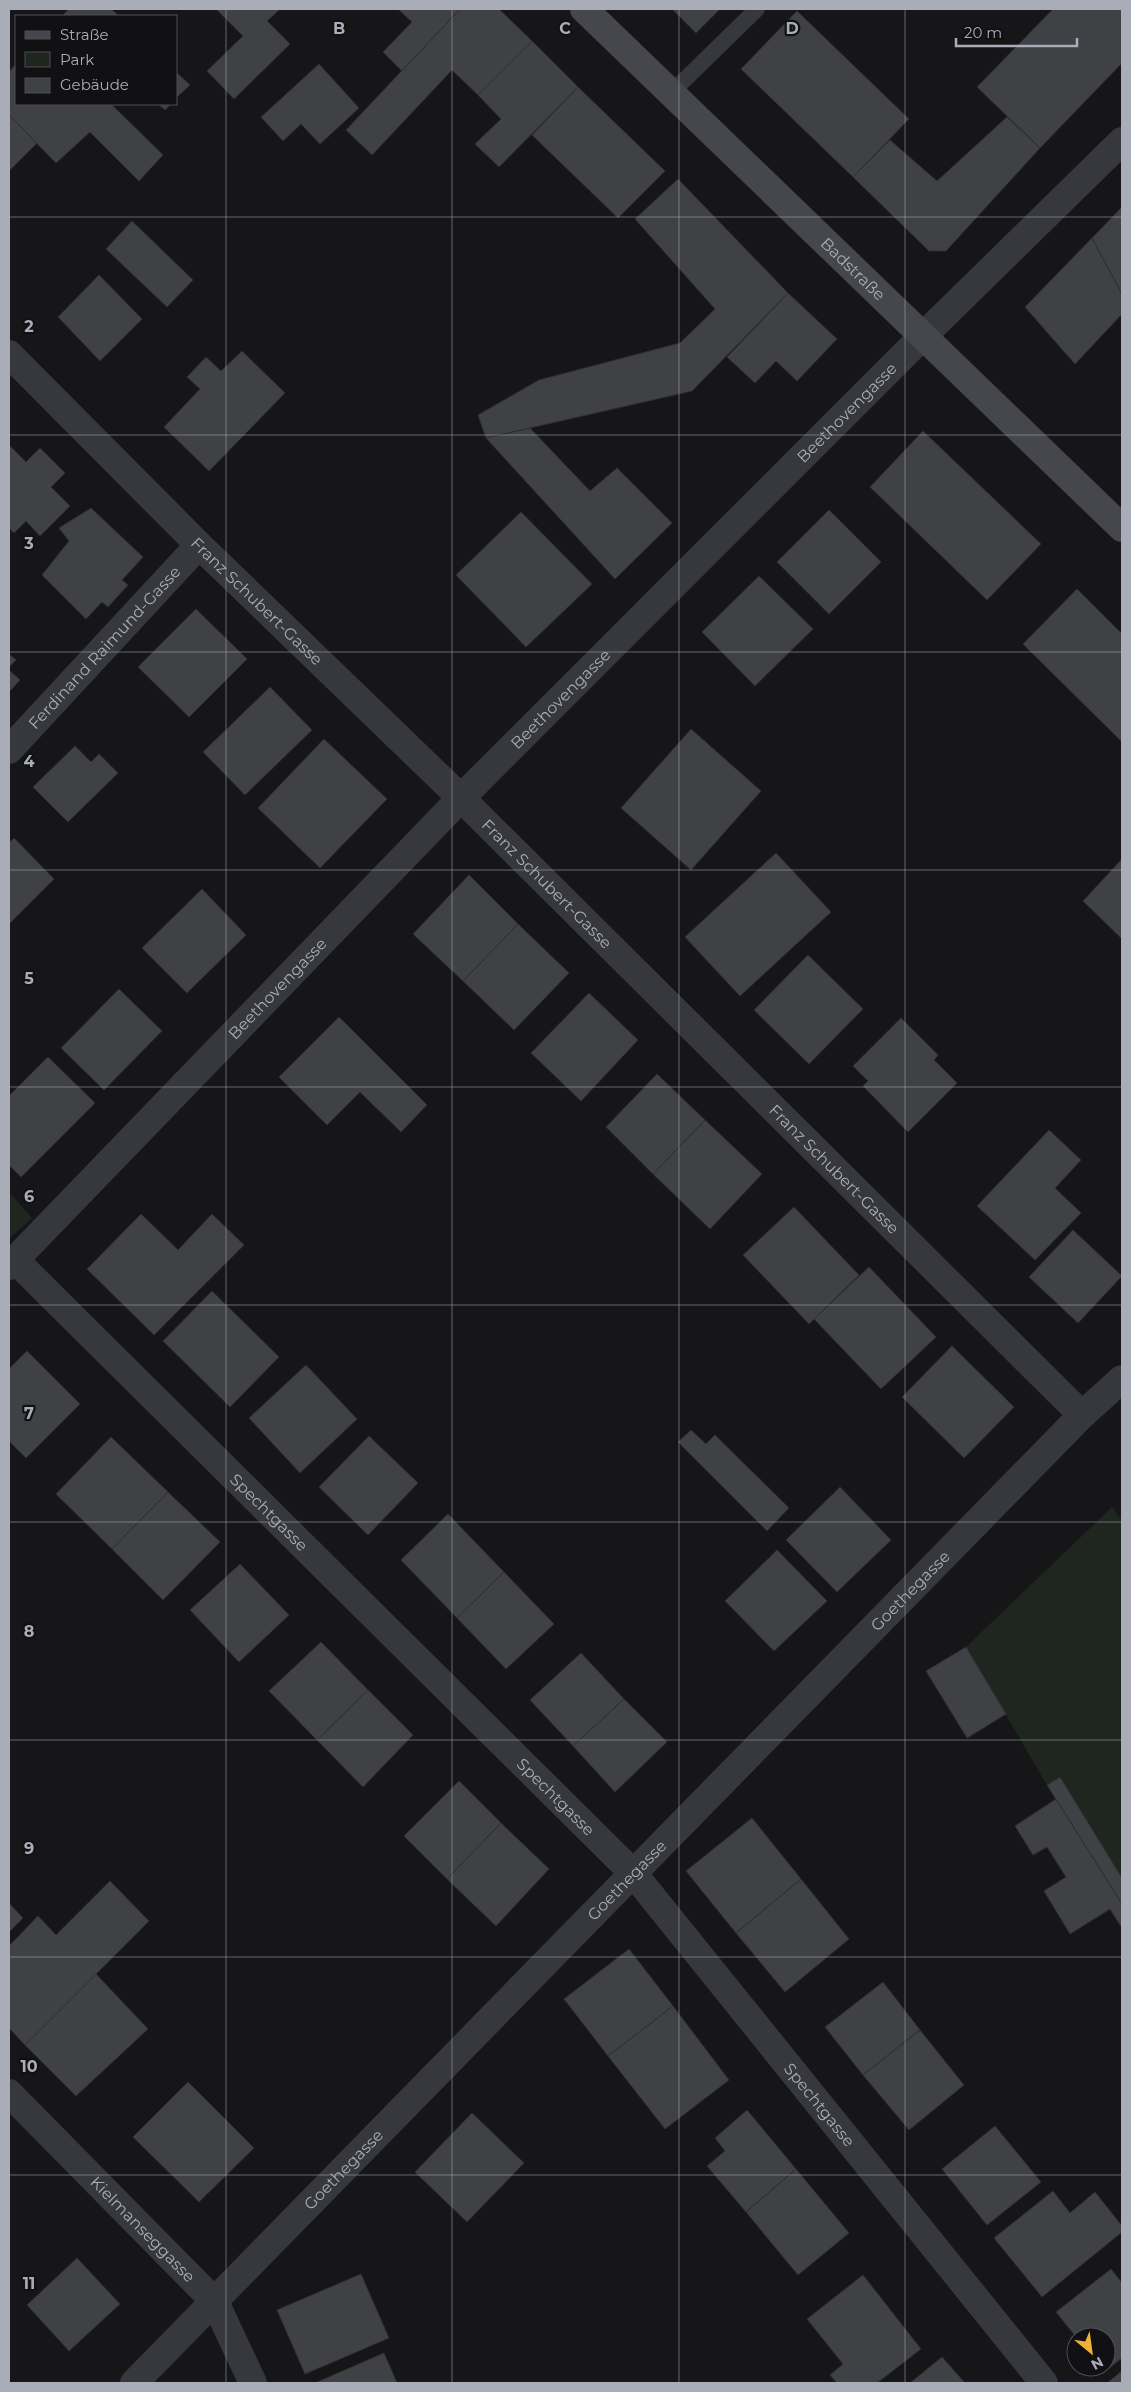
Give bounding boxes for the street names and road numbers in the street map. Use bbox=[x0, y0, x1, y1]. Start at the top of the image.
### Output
street label: Badstraße bbox=[817, 233, 889, 304]
street label: Beethovengasse bbox=[793, 359, 900, 466]
street label: Franz Schubert-Gasse bbox=[187, 533, 327, 669]
street label: Ferdinand Raimund-Gasse bbox=[24, 562, 184, 733]
street label: Beethovengasse bbox=[506, 645, 614, 753]
street label: Franz Schubert-Gasse bbox=[478, 815, 616, 952]
street label: Beethovengasse bbox=[224, 934, 330, 1043]
street label: Franz Schubert-Gasse bbox=[765, 1100, 903, 1238]
street label: Spechtgasse bbox=[226, 1469, 312, 1555]
street label: Goethegasse bbox=[866, 1547, 953, 1635]
street label: Spechtgasse bbox=[513, 1754, 599, 1839]
street label: Goethegasse bbox=[583, 1836, 670, 1924]
street label: Spechtgasse bbox=[780, 2059, 859, 2150]
street label: Goethegasse bbox=[300, 2125, 387, 2213]
street label: Kielmanseggasse bbox=[87, 2172, 199, 2286]

